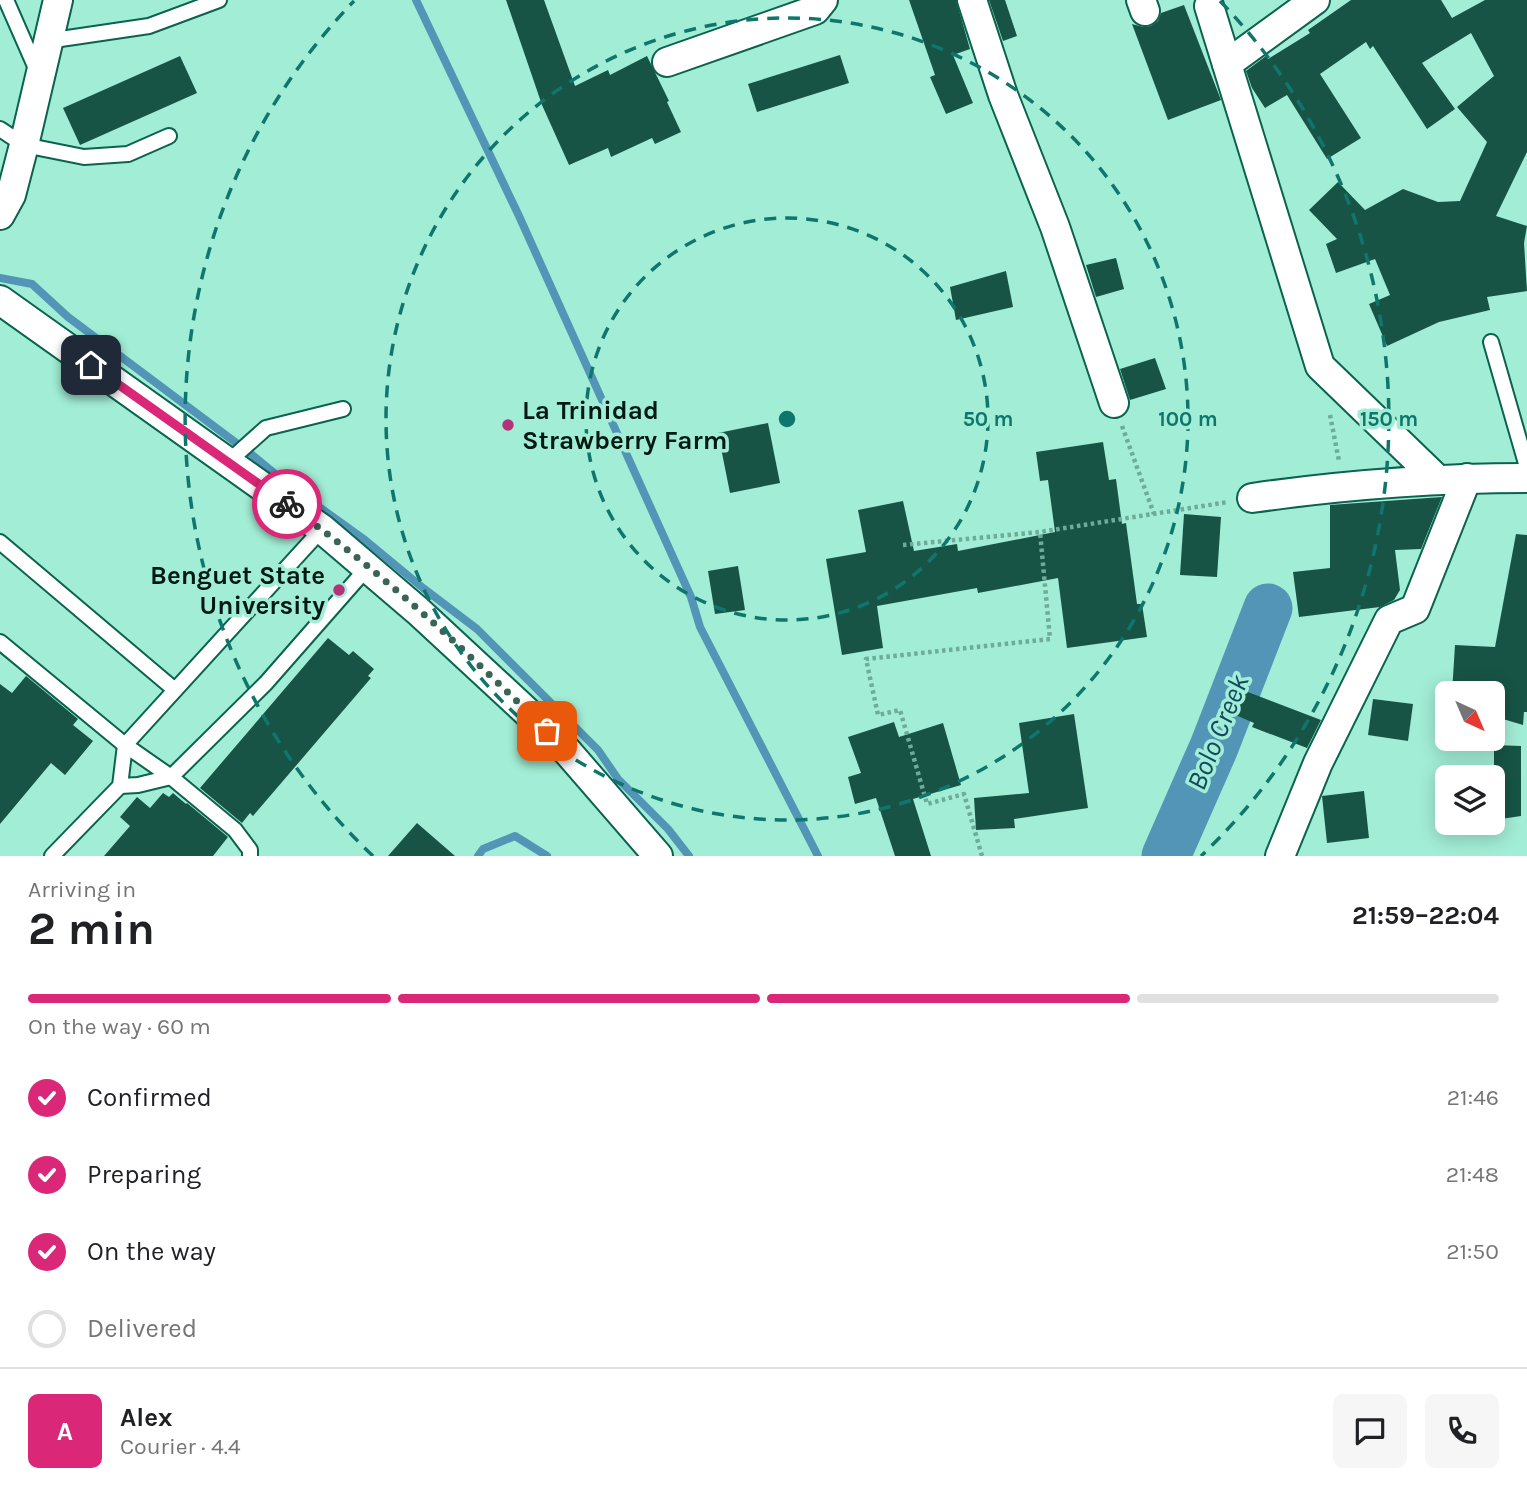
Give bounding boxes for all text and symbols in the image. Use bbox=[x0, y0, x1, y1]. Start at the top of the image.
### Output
pin bbox=[61, 335, 121, 395]
icon: home bbox=[72, 346, 110, 384]
place label: La Trinidad Strawberry Farm bbox=[522, 395, 727, 456]
centre of rings bbox=[775, 407, 799, 431]
text: 50 m bbox=[963, 407, 1013, 431]
text: 100 m bbox=[1158, 407, 1218, 431]
text: 150 m bbox=[1360, 407, 1418, 431]
marker: La Trinidad Strawberry Farm bbox=[500, 417, 516, 433]
courier bbox=[252, 469, 322, 539]
icon: bike bbox=[268, 485, 306, 523]
place label: Benguet State University bbox=[150, 560, 325, 621]
marker: Benguet State University bbox=[331, 582, 347, 598]
water label: Bolo Creek bbox=[1179, 669, 1256, 795]
north arrow bbox=[1435, 681, 1505, 751]
map controls bbox=[1435, 681, 1505, 835]
pin bbox=[517, 701, 577, 761]
icon: bag bbox=[528, 712, 566, 750]
button: layers bbox=[1435, 765, 1505, 835]
text: Arriving in bbox=[28, 876, 136, 903]
text: 21:59–22:04 bbox=[1352, 900, 1499, 931]
text: 2 min bbox=[28, 902, 155, 956]
text: On the way · 60 m bbox=[28, 1013, 211, 1040]
icon: check bbox=[28, 1079, 66, 1117]
text: Confirmed bbox=[87, 1082, 212, 1113]
text: 21:46 bbox=[1447, 1084, 1499, 1111]
icon: check bbox=[28, 1156, 66, 1194]
text: Preparing bbox=[87, 1159, 201, 1190]
text: 21:48 bbox=[1446, 1161, 1499, 1188]
icon: check bbox=[28, 1233, 66, 1271]
text: On the way bbox=[87, 1236, 216, 1267]
text: 21:50 bbox=[1446, 1238, 1499, 1265]
text: Delivered bbox=[87, 1313, 197, 1344]
button: chat bbox=[1333, 1394, 1407, 1468]
button: phone bbox=[1425, 1394, 1499, 1468]
text: Alex bbox=[120, 1402, 172, 1433]
text: A bbox=[57, 1416, 73, 1447]
text: Courier · 4.4 bbox=[120, 1433, 241, 1460]

